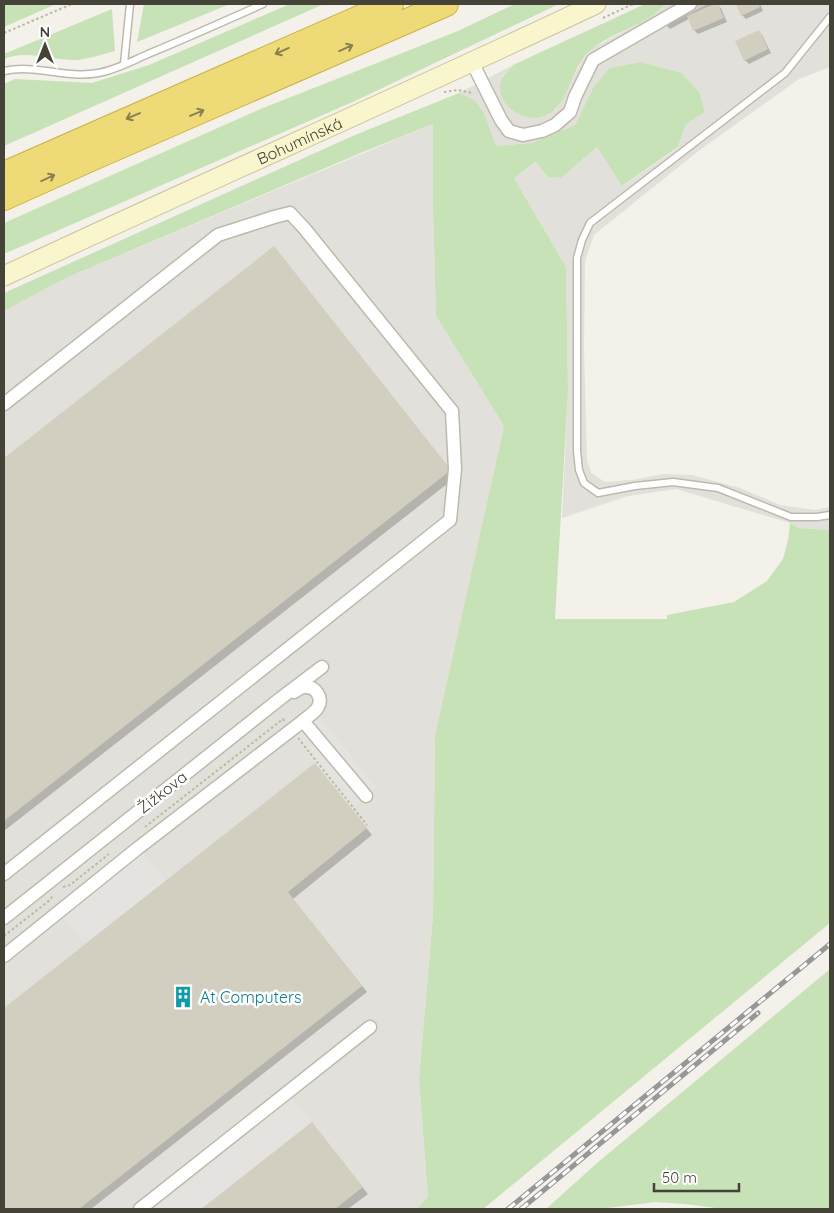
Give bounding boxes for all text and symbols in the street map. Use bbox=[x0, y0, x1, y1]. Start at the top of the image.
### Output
north arrow bbox=[20, 20, 70, 70]
text: N bbox=[40, 23, 50, 41]
one-way arrow bbox=[338, 42, 353, 52]
one-way arrow bbox=[275, 47, 290, 57]
one-way arrow bbox=[189, 107, 204, 117]
one-way arrow bbox=[126, 112, 141, 121]
street label: Bohumínská bbox=[254, 113, 345, 169]
one-way arrow bbox=[40, 173, 55, 182]
street label: Žižkova bbox=[133, 766, 191, 818]
building icon: At Computers bbox=[170, 984, 196, 1010]
place label: At Computers bbox=[200, 987, 302, 1007]
scale bar bbox=[654, 1160, 739, 1192]
text: 50 m bbox=[662, 1168, 697, 1187]

